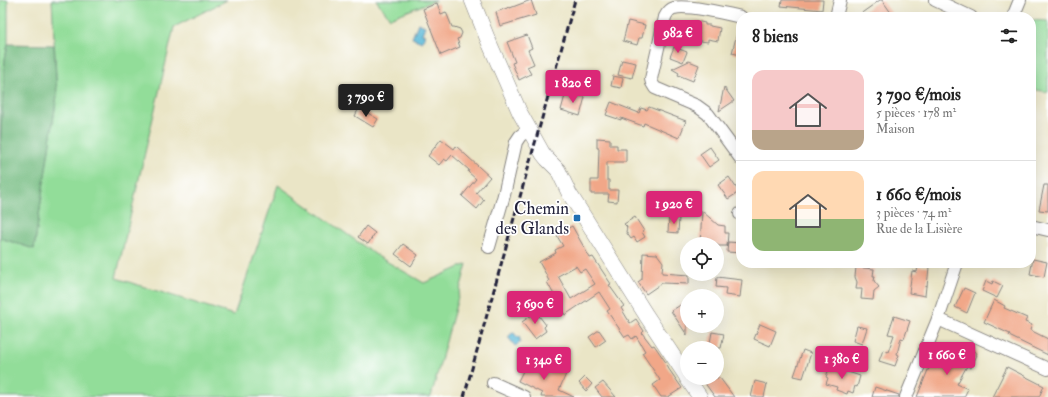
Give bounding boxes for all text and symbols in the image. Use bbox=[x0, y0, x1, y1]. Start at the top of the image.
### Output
pin: 982 € bbox=[650, 20, 706, 54]
text: 982 € bbox=[663, 25, 693, 41]
icon: filters bbox=[998, 25, 1020, 47]
text: 8 biens bbox=[752, 26, 798, 47]
pin: 1 820 € bbox=[536, 70, 610, 104]
text: 1 820 € bbox=[554, 75, 592, 91]
pin: 3 790 € bbox=[329, 84, 403, 118]
text: 3 790 €/mois bbox=[876, 84, 961, 105]
icon: home bbox=[784, 86, 832, 134]
text: 3 790 € bbox=[347, 89, 385, 105]
text: 5 pièces · 178 m² bbox=[876, 105, 956, 121]
text: Maison bbox=[876, 121, 915, 137]
text: 1 660 €/mois bbox=[876, 184, 961, 205]
icon: home bbox=[784, 187, 832, 235]
pin: 1 920 € bbox=[637, 191, 711, 225]
text: 1 920 € bbox=[655, 196, 693, 212]
place label: Chemin des Glands bbox=[496, 198, 569, 239]
text: 3 pièces · 74 m² bbox=[876, 205, 951, 221]
marker: Chemin des Glands bbox=[572, 213, 582, 223]
text: Rue de la Lisière bbox=[876, 221, 962, 237]
map controls bbox=[680, 237, 724, 385]
button: locate bbox=[680, 237, 724, 281]
button: + bbox=[680, 289, 724, 333]
pin: 3 690 € bbox=[498, 291, 572, 325]
text: 3 690 € bbox=[516, 296, 554, 312]
button: − bbox=[680, 341, 724, 385]
pin: 1 660 € bbox=[910, 342, 984, 376]
pin: 1 380 € bbox=[805, 346, 879, 380]
pin: 1 340 € bbox=[507, 347, 581, 381]
text: 1 660 € bbox=[928, 347, 966, 363]
text: 1 380 € bbox=[824, 351, 860, 367]
text: 1 340 € bbox=[526, 352, 562, 368]

